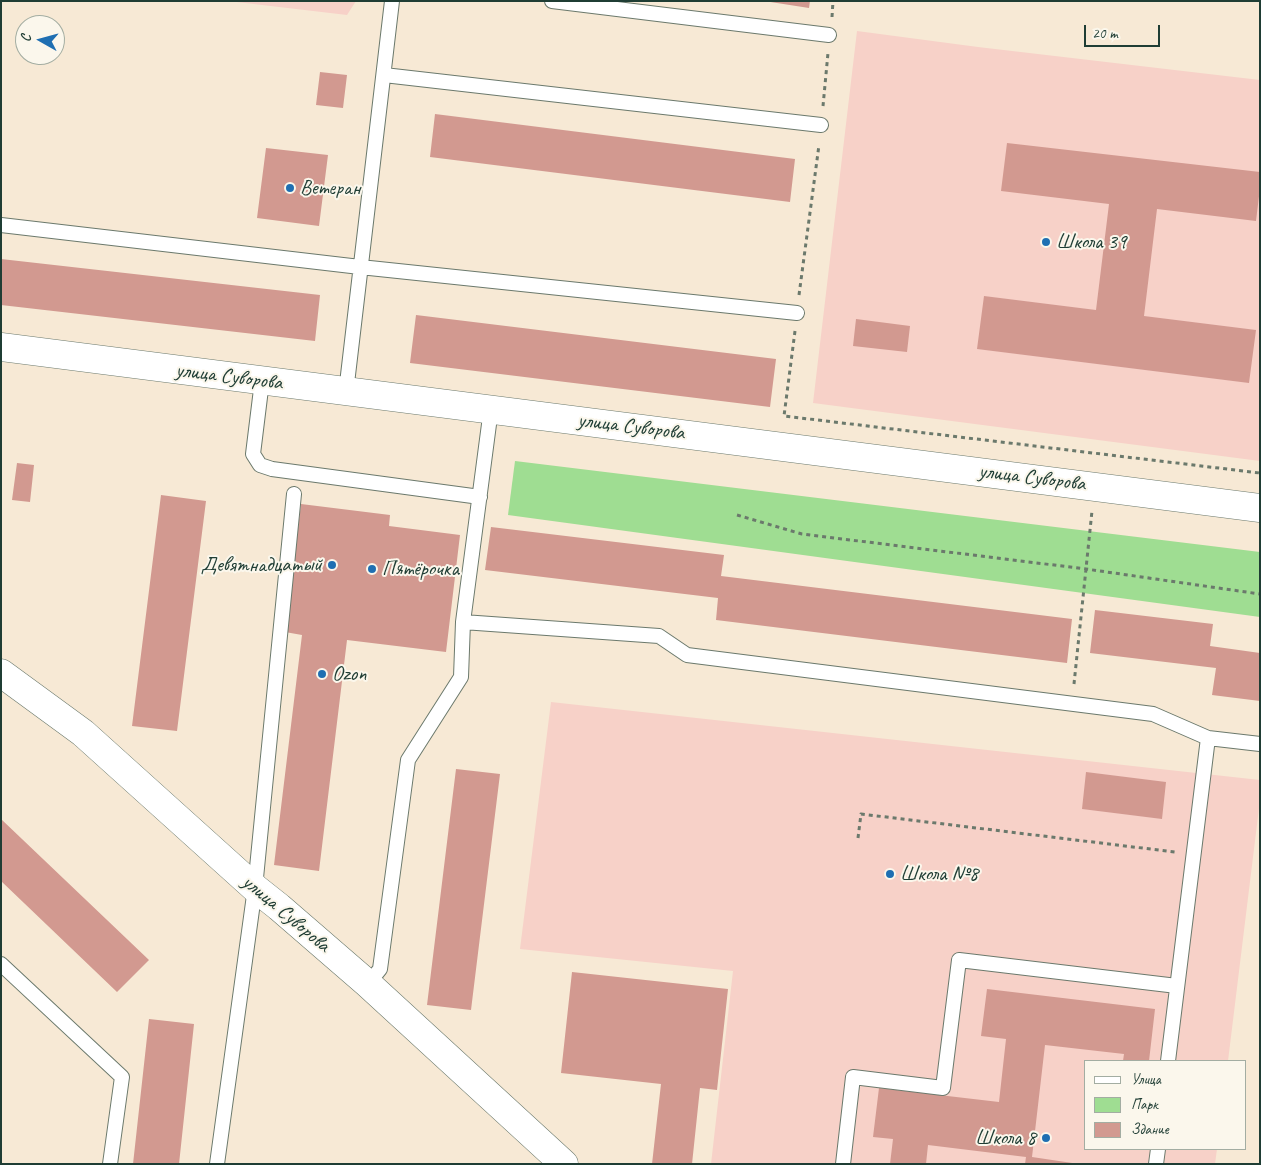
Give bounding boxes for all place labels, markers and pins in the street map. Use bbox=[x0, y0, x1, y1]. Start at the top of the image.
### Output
place label: Ветеран bbox=[300, 175, 360, 201]
marker: Ветеран bbox=[284, 182, 296, 194]
place label: Школа 39 bbox=[1056, 229, 1126, 255]
marker: Школа 39 bbox=[1040, 236, 1052, 248]
place label: Девятнадцатый bbox=[201, 552, 322, 578]
place label: Пятёрочка bbox=[382, 556, 459, 582]
marker: Девятнадцатый bbox=[326, 559, 338, 571]
marker: Пятёрочка bbox=[366, 563, 378, 575]
place label: Ozon bbox=[332, 661, 367, 687]
marker: Ozon bbox=[316, 668, 328, 680]
place label: Школа №8 bbox=[900, 861, 978, 887]
marker: Школа №8 bbox=[884, 868, 896, 880]
place label: Школа 8 bbox=[975, 1125, 1036, 1151]
marker: Школа 8 bbox=[1040, 1132, 1052, 1144]

